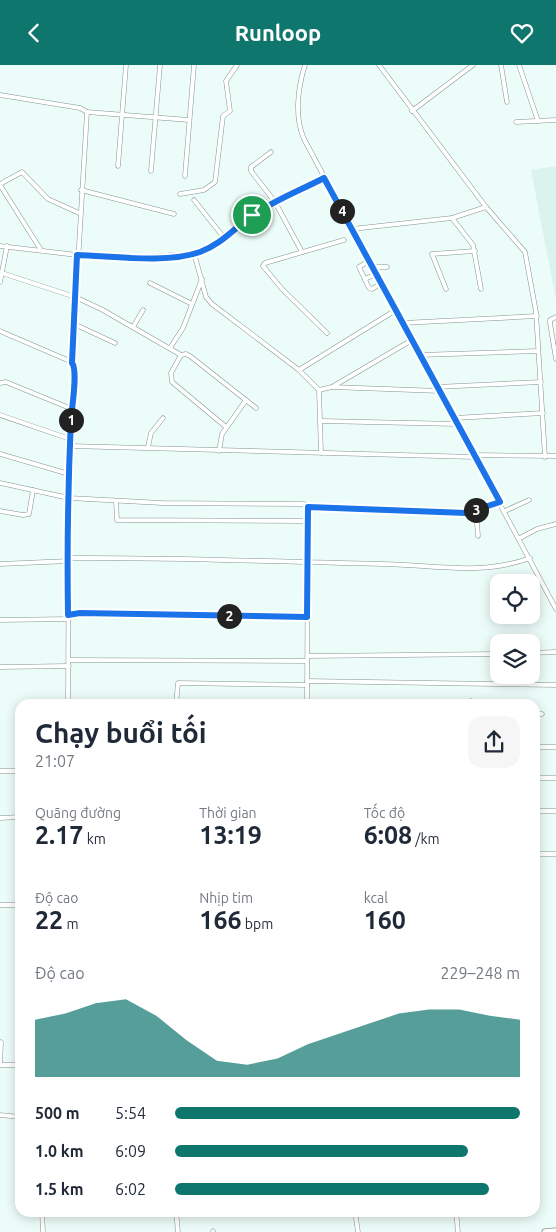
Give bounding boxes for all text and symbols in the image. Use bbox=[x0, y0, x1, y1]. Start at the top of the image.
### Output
icon: back bbox=[20, 19, 48, 47]
icon: heart bbox=[508, 19, 536, 47]
text: Runloop bbox=[235, 20, 321, 45]
pin bbox=[231, 194, 273, 236]
pin: 4 bbox=[330, 199, 354, 223]
icon: arrive bbox=[238, 201, 266, 229]
text: 4 bbox=[339, 203, 346, 219]
pin: 1 bbox=[58, 407, 84, 433]
text: 1 bbox=[68, 412, 75, 428]
pin: 3 bbox=[464, 497, 488, 523]
text: 3 bbox=[473, 502, 480, 518]
map controls bbox=[490, 574, 540, 684]
button: locate bbox=[490, 574, 540, 624]
pin: 2 bbox=[216, 603, 242, 629]
text: 2 bbox=[226, 608, 233, 624]
button: layers bbox=[490, 634, 540, 684]
button: share bbox=[468, 716, 520, 768]
text: Chạy buổi tối bbox=[35, 717, 207, 748]
text: 21:07 bbox=[35, 752, 75, 770]
text: Quãng đường bbox=[35, 805, 121, 821]
text: Thời gian bbox=[199, 805, 257, 821]
text: Tốc độ bbox=[364, 805, 405, 821]
text: 2.17 bbox=[35, 821, 83, 849]
text: 13:19 bbox=[199, 821, 262, 849]
text: 6:08 bbox=[364, 821, 412, 849]
text: km bbox=[83, 831, 106, 847]
text: /km bbox=[412, 831, 440, 847]
text: Độ cao bbox=[35, 890, 78, 906]
text: Nhịp tim bbox=[199, 890, 253, 906]
text: kcal bbox=[364, 890, 388, 906]
text: 22 bbox=[35, 906, 63, 934]
text: 166 bbox=[199, 906, 242, 934]
text: 160 bbox=[364, 906, 406, 934]
text: m bbox=[63, 916, 79, 932]
text: bpm bbox=[242, 916, 273, 932]
text: Độ cao bbox=[35, 964, 85, 982]
text: 229–248 m bbox=[440, 964, 520, 982]
text: 500 m bbox=[35, 1104, 80, 1122]
text: 5:54 bbox=[115, 1104, 146, 1122]
text: 1.0 km bbox=[35, 1142, 84, 1160]
text: 6:09 bbox=[115, 1142, 146, 1160]
text: 1.5 km bbox=[35, 1180, 84, 1198]
text: 6:02 bbox=[115, 1180, 146, 1198]

